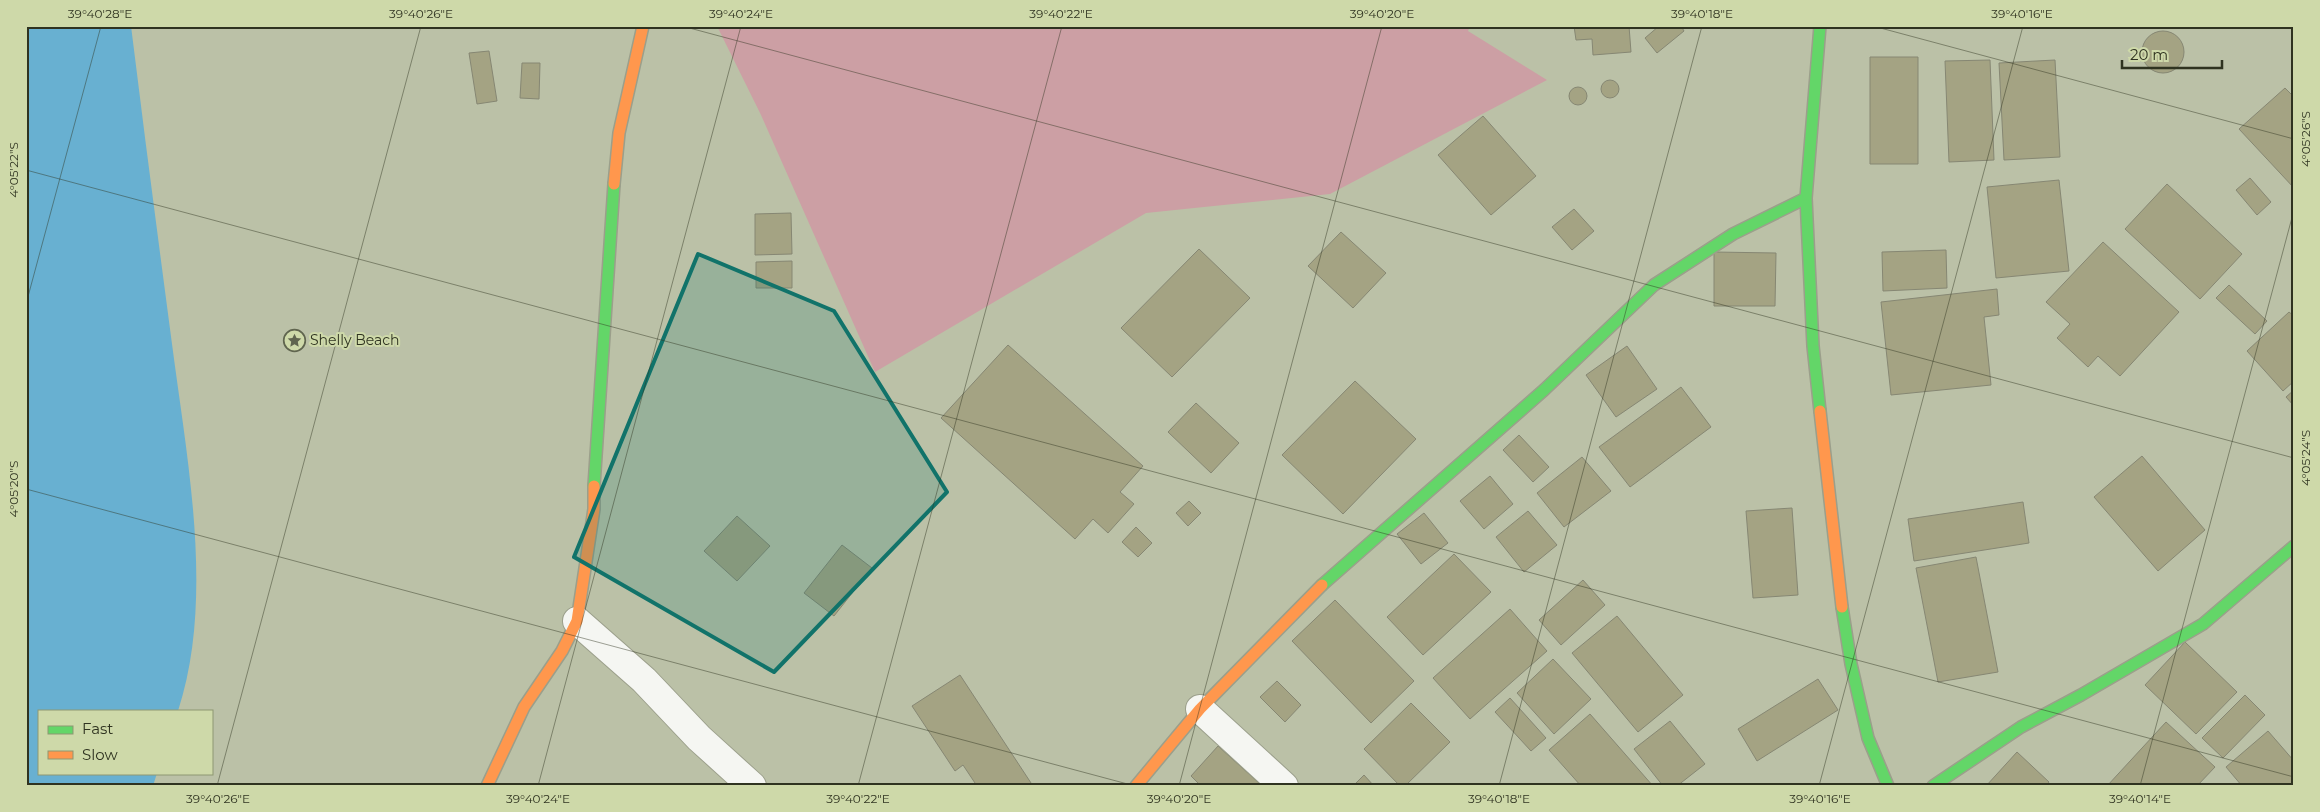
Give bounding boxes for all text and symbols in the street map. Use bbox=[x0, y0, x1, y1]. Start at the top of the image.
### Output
text: 39°40'28"E bbox=[68, 6, 132, 21]
text: 39°40'26"E bbox=[389, 6, 453, 21]
text: 39°40'24"E bbox=[709, 6, 773, 21]
text: 39°40'22"E bbox=[1029, 6, 1093, 21]
text: 39°40'20"E bbox=[1350, 6, 1414, 21]
text: 39°40'18"E bbox=[1671, 6, 1733, 21]
text: 39°40'16"E bbox=[1991, 6, 2053, 21]
scale bar bbox=[2122, 38, 2222, 70]
text: 20 m bbox=[2130, 45, 2168, 64]
text: 4°05'26"S bbox=[2298, 111, 2313, 167]
text: 4°05'22"S bbox=[6, 142, 21, 198]
place icon: Shelly Beach bbox=[282, 328, 306, 352]
place label: Shelly Beach bbox=[310, 331, 400, 349]
text: 4°05'24"S bbox=[2298, 430, 2313, 486]
text: 4°05'20"S bbox=[6, 461, 21, 517]
legend bbox=[38, 710, 212, 774]
text: Fast bbox=[82, 719, 113, 738]
text: Slow bbox=[82, 745, 118, 764]
text: 39°40'26"E bbox=[186, 791, 250, 806]
text: 39°40'24"E bbox=[506, 791, 570, 806]
text: 39°40'22"E bbox=[826, 791, 890, 806]
text: 39°40'20"E bbox=[1147, 791, 1211, 806]
text: 39°40'18"E bbox=[1468, 791, 1530, 806]
text: 39°40'16"E bbox=[1789, 791, 1851, 806]
text: 39°40'14"E bbox=[2109, 791, 2171, 806]

